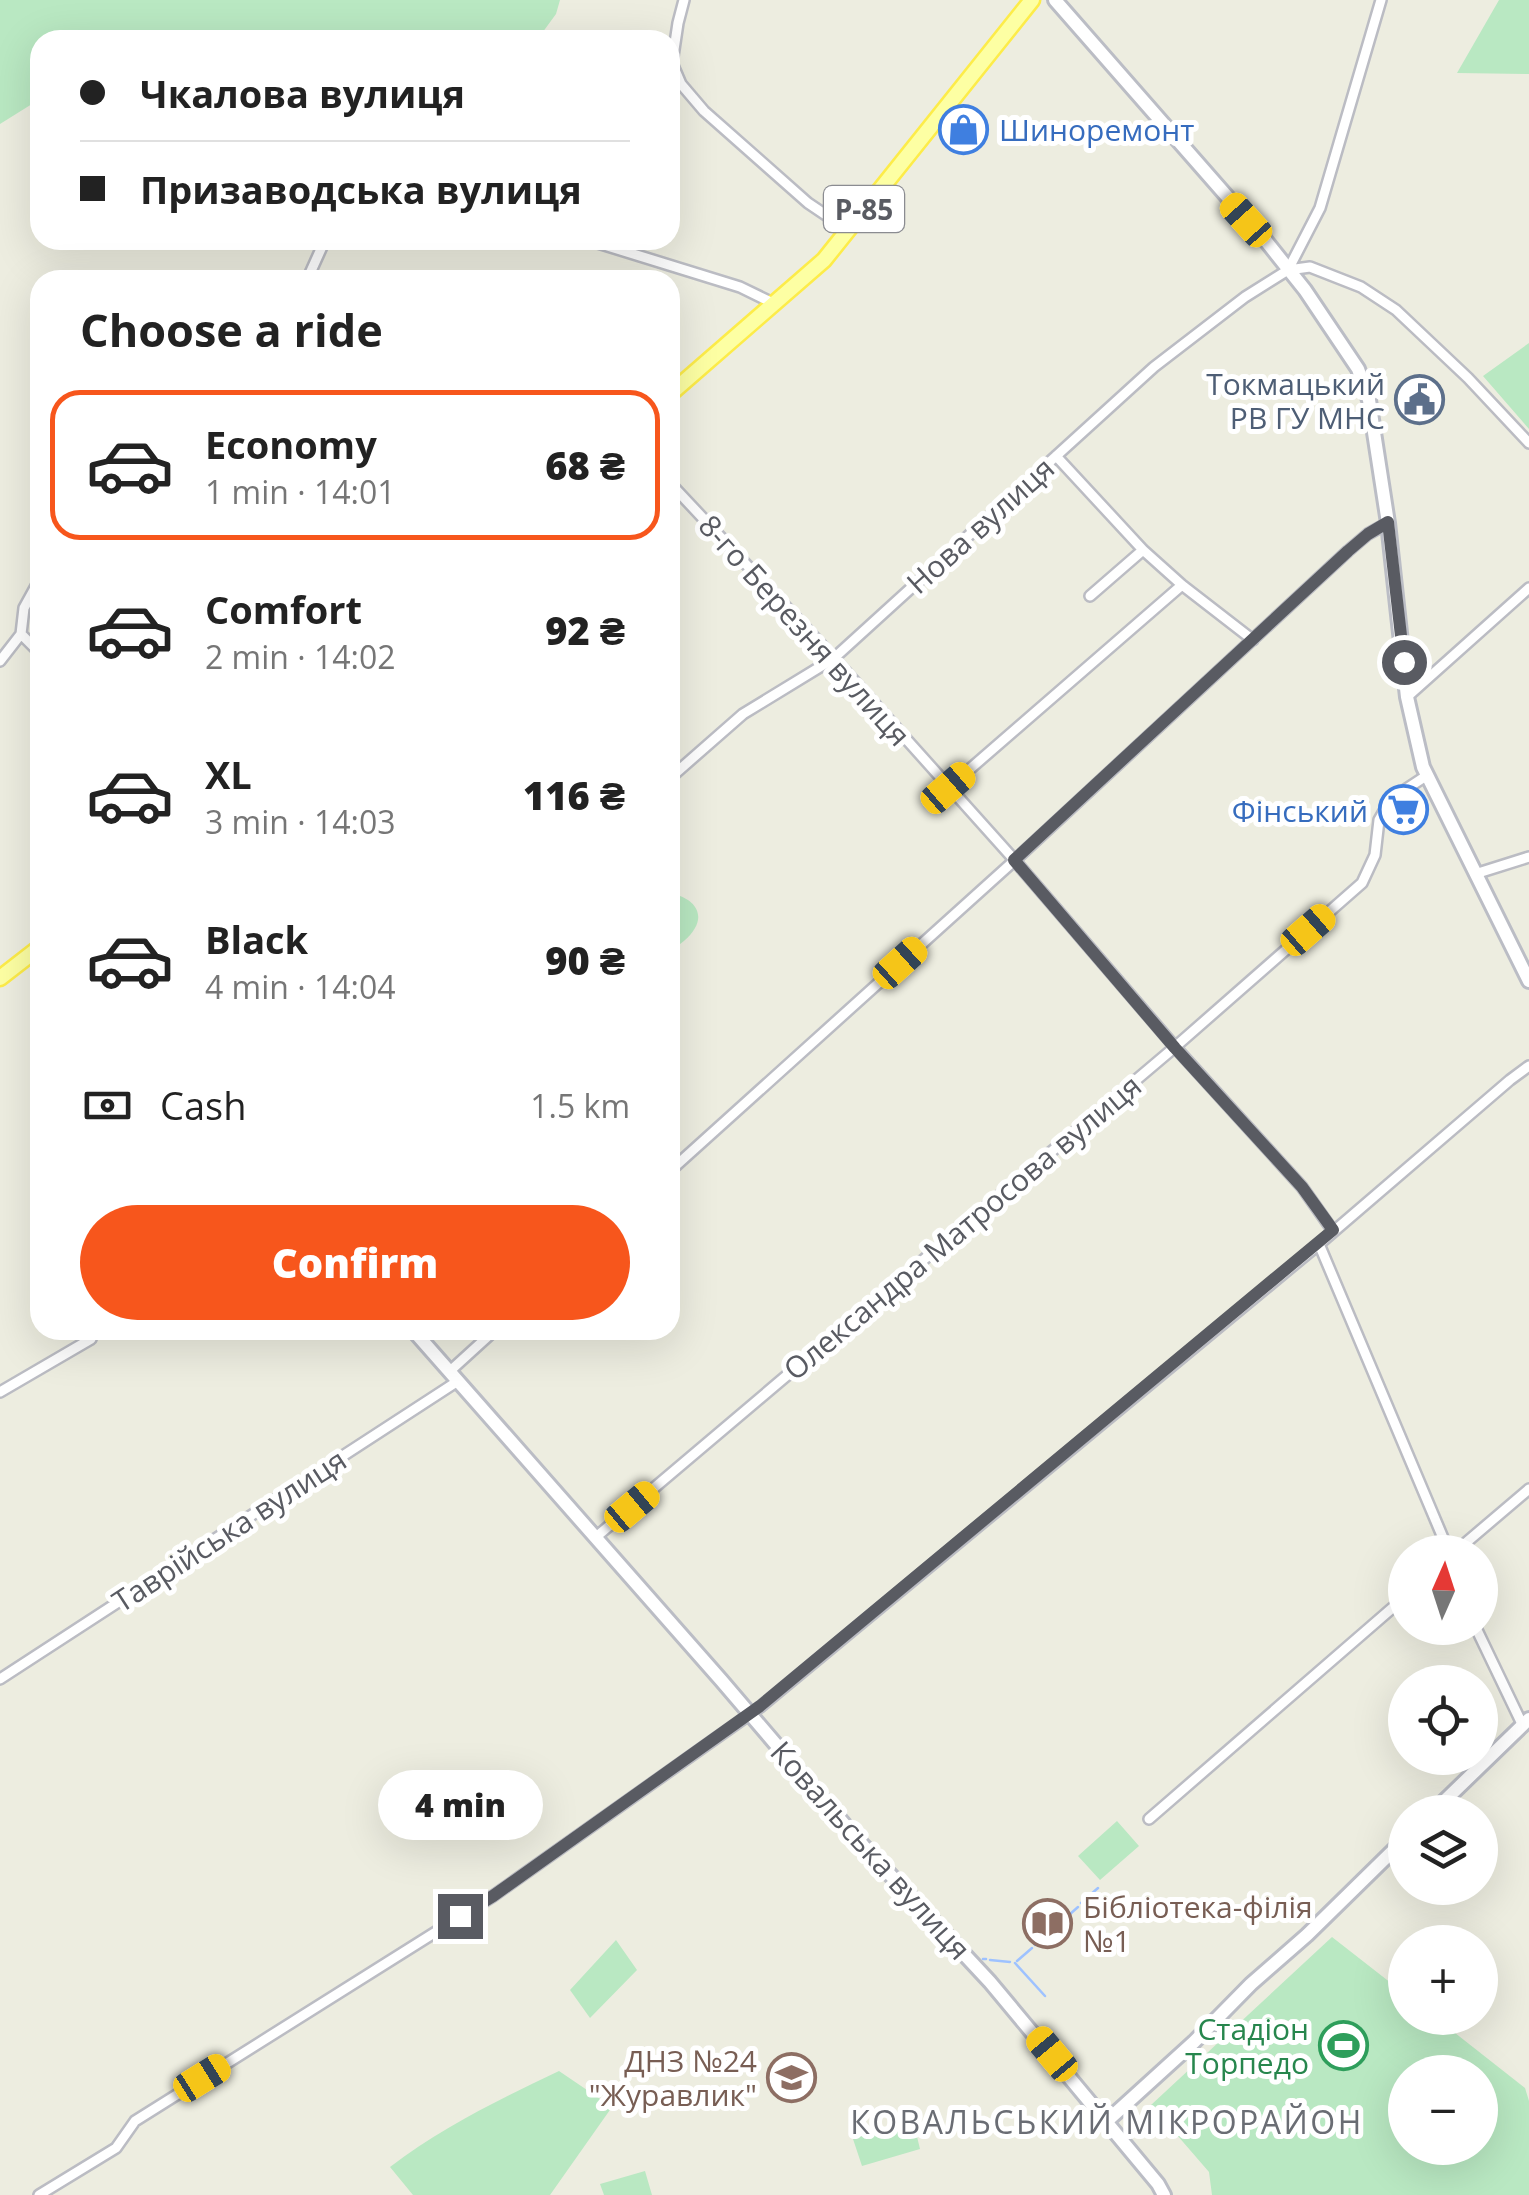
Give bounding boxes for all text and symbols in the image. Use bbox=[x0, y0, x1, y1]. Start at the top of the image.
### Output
text: Чкалова вулиця bbox=[140, 67, 465, 119]
shop icon: Шиноремонт bbox=[938, 103, 990, 155]
place label: Шиноремонт bbox=[999, 109, 1194, 150]
text: Призаводська вулиця bbox=[140, 163, 582, 215]
road number: Р-85 bbox=[824, 186, 904, 232]
car bbox=[1215, 188, 1277, 252]
text: Choose a ride bbox=[80, 299, 383, 360]
place label: Токмацький РВ ГУ МНС bbox=[1206, 363, 1385, 438]
public building icon: Токмацький РВ ГУ МНС bbox=[1394, 374, 1446, 426]
text: Economy bbox=[205, 418, 377, 470]
icon: car bbox=[85, 420, 175, 510]
text: 68 ₴ bbox=[545, 439, 625, 491]
street label: Нова вулиця bbox=[897, 448, 1063, 602]
text: 1 min · 14:01 bbox=[205, 470, 396, 513]
street label: 8-го Березня вулиця bbox=[690, 506, 920, 754]
text: Comfort bbox=[205, 583, 362, 635]
icon: car bbox=[85, 585, 175, 675]
text: 92 ₴ bbox=[545, 604, 625, 656]
text: 2 min · 14:02 bbox=[205, 635, 396, 678]
route start bbox=[1382, 640, 1427, 685]
text: XL bbox=[205, 748, 252, 800]
icon: car bbox=[85, 750, 175, 840]
car bbox=[916, 757, 980, 819]
text: 116 ₴ bbox=[523, 769, 625, 821]
supermarket icon: Фінський bbox=[1377, 784, 1429, 836]
place label: Фінський bbox=[1232, 790, 1368, 831]
text: 3 min · 14:03 bbox=[205, 800, 396, 843]
car bbox=[1276, 899, 1340, 961]
text: Black bbox=[205, 913, 308, 965]
icon: car bbox=[85, 915, 175, 1005]
car bbox=[868, 932, 932, 994]
text: 90 ₴ bbox=[545, 934, 625, 986]
text: 4 min · 14:04 bbox=[205, 965, 396, 1008]
street label: Олександра Матросова вулиця bbox=[775, 1065, 1149, 1389]
icon: cash bbox=[80, 1078, 135, 1133]
text: Cash bbox=[160, 1079, 246, 1131]
text: 1.5 km bbox=[530, 1084, 630, 1127]
button: Confirm bbox=[80, 1205, 630, 1320]
street label: Таврійська вулиця bbox=[104, 1439, 354, 1621]
car bbox=[599, 1476, 665, 1538]
north arrow bbox=[1388, 1535, 1498, 1645]
map controls bbox=[1388, 1535, 1498, 2165]
button: locate bbox=[1388, 1665, 1498, 1775]
street label: Ковальська вулиця bbox=[762, 1732, 980, 1968]
callout: 4 min bbox=[378, 1771, 542, 1841]
text: 4 min bbox=[415, 1783, 506, 1826]
button: layers bbox=[1388, 1795, 1498, 1905]
place label: Бібліотека-філія №1 bbox=[1083, 1886, 1313, 1961]
route end bbox=[438, 1894, 483, 1939]
library icon: Бібліотека-філія №1 bbox=[1022, 1897, 1074, 1949]
button: + bbox=[1388, 1925, 1498, 2035]
place label: Стадіон Торпедо bbox=[1185, 2008, 1309, 2083]
sports icon: Стадіон Торпедо bbox=[1318, 2019, 1370, 2071]
car bbox=[1021, 2021, 1083, 2087]
place label: ДНЗ №24 "Журавлик" bbox=[589, 2040, 757, 2115]
car bbox=[169, 2049, 235, 2107]
school or university icon: ДНЗ №24 "Журавлик" bbox=[766, 2051, 818, 2103]
button: − bbox=[1388, 2055, 1498, 2165]
district label: КОВАЛЬСЬКИЙ МІКРОРАЙОН bbox=[850, 2100, 1364, 2143]

